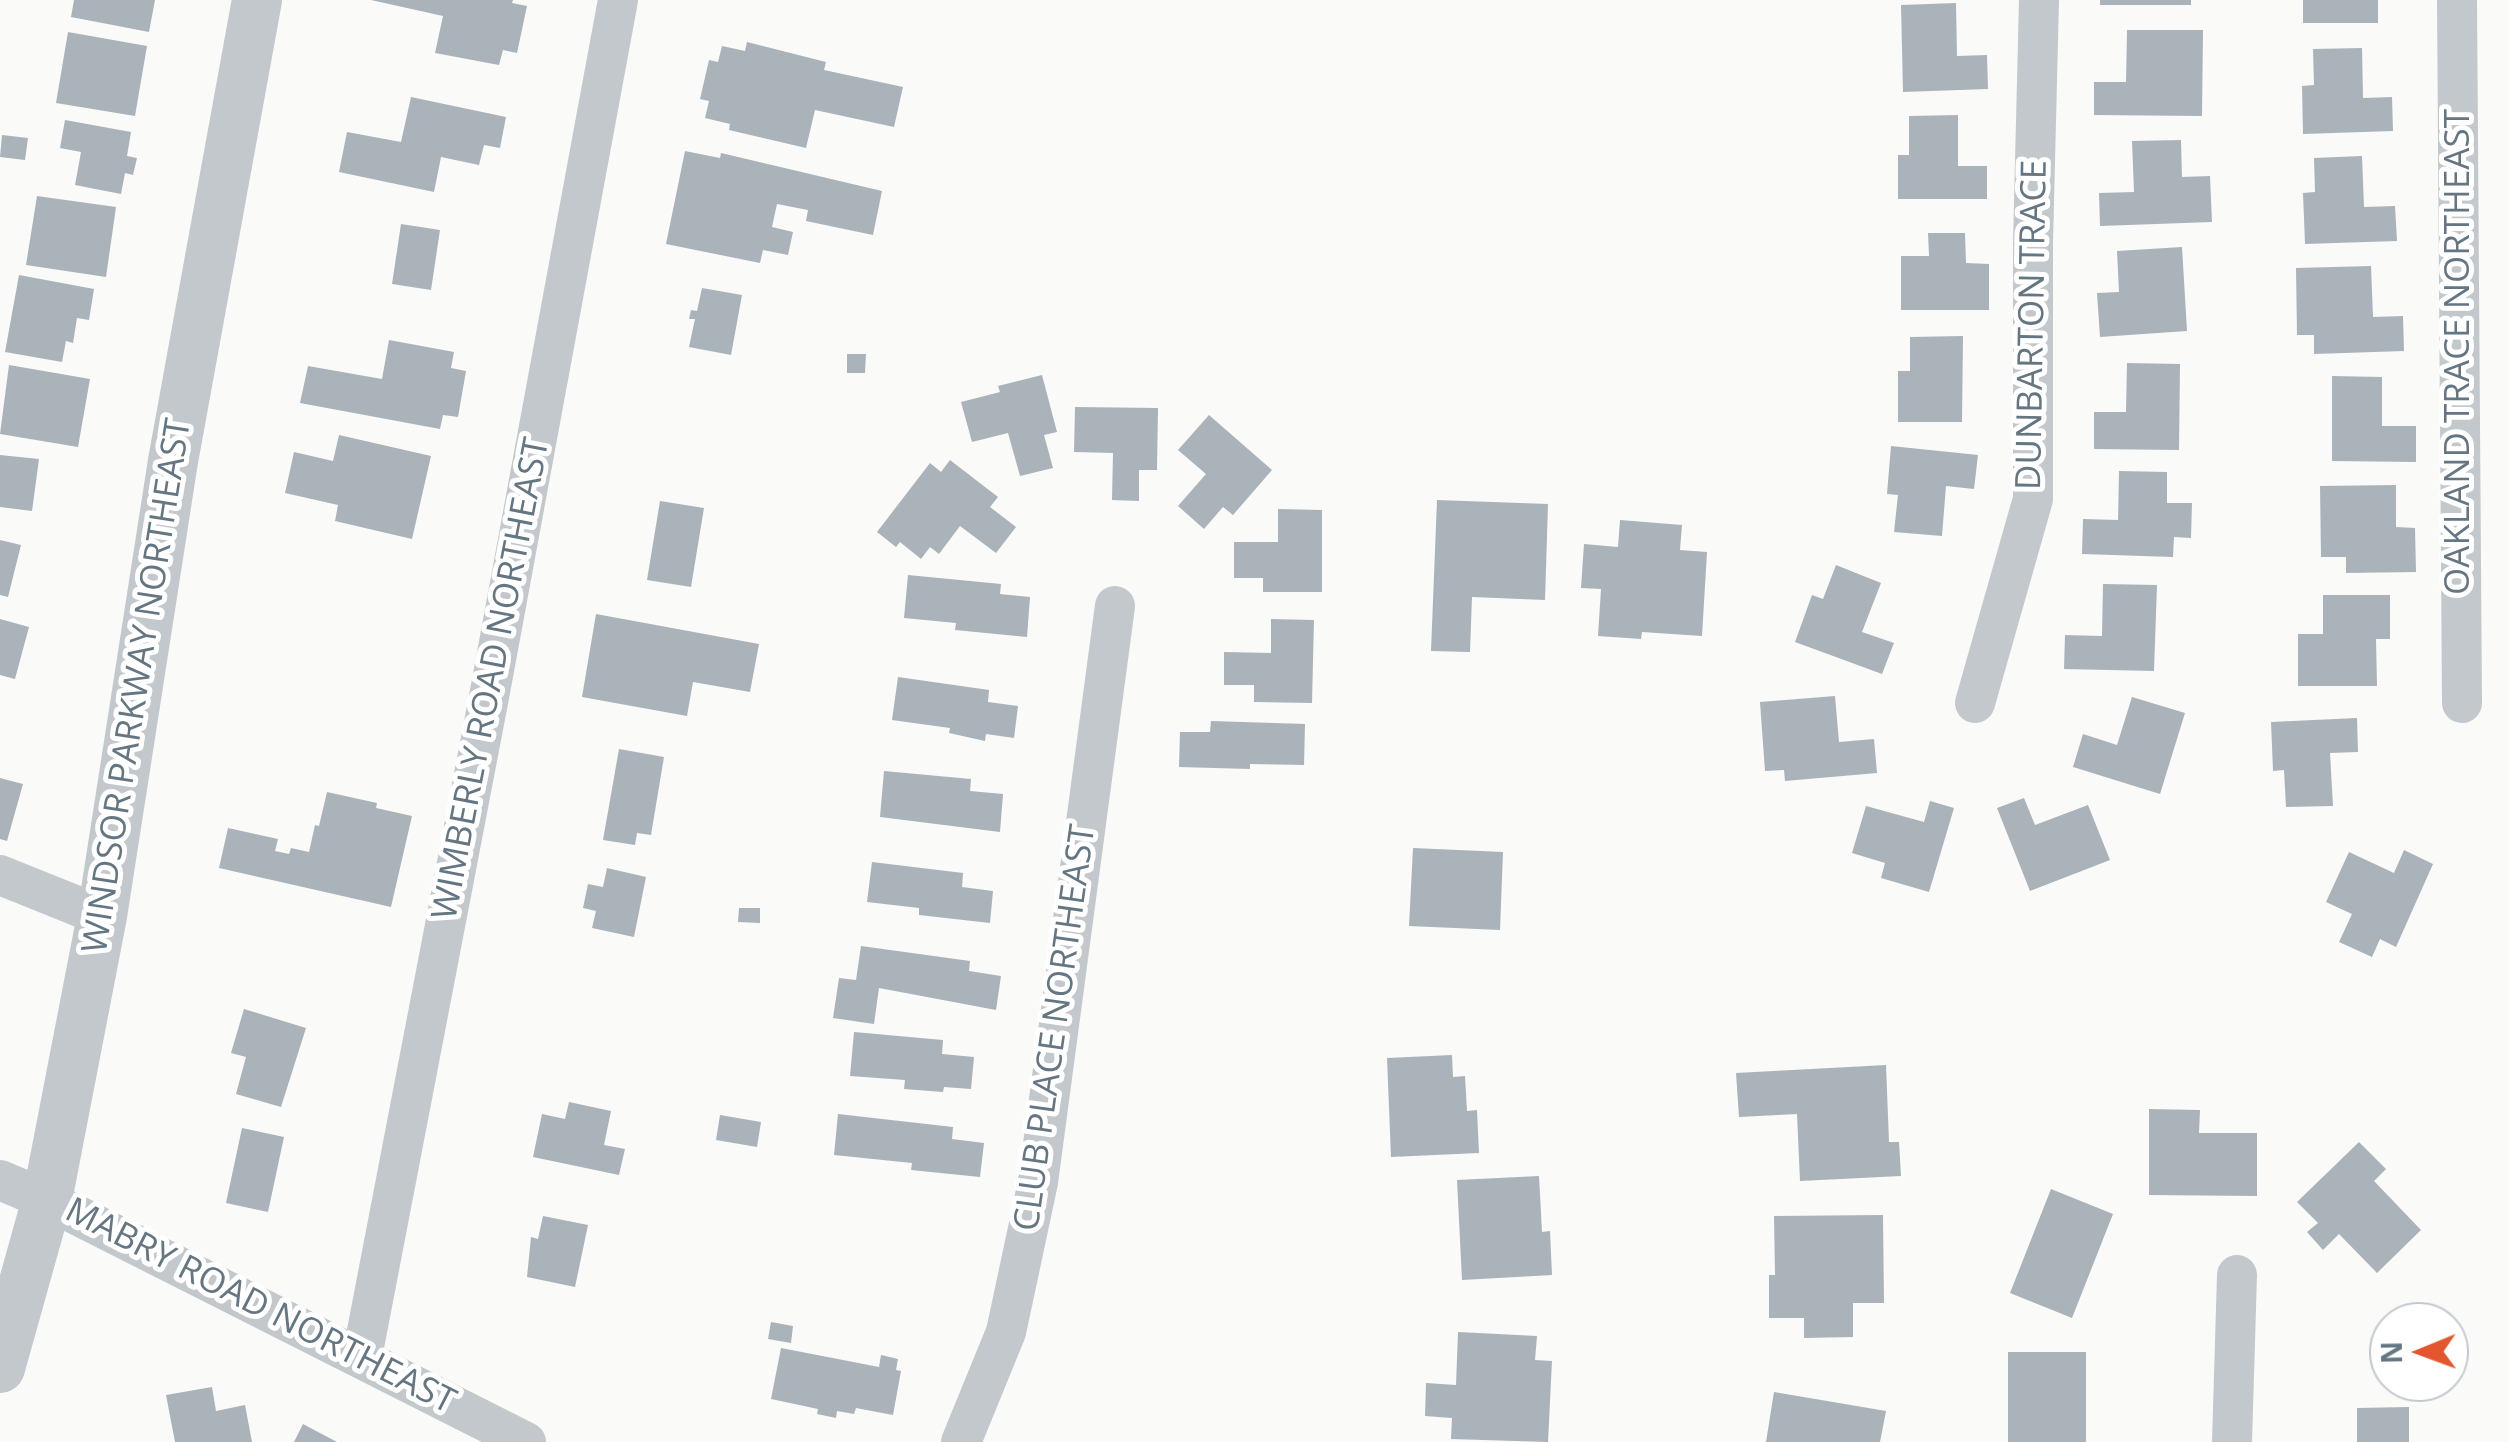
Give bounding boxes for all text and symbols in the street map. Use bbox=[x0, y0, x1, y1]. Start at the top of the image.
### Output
street label: OAKLAND TRACE NORTHEAST bbox=[2438, 109, 2480, 595]
street label: DUNBARTON TRACE bbox=[2009, 160, 2057, 490]
street label: WINDSOR PARKWAY NORTHEAST bbox=[75, 416, 201, 956]
street label: WIMBERLY ROAD NORTHEAST bbox=[425, 435, 559, 923]
street label: CLUB PLACE NORTHEAST bbox=[1007, 822, 1105, 1234]
street label: MABRY ROAD NORTHEAST bbox=[58, 1190, 462, 1424]
north arrow bbox=[2369, 1302, 2469, 1402]
text: N bbox=[2372, 1341, 2410, 1364]

